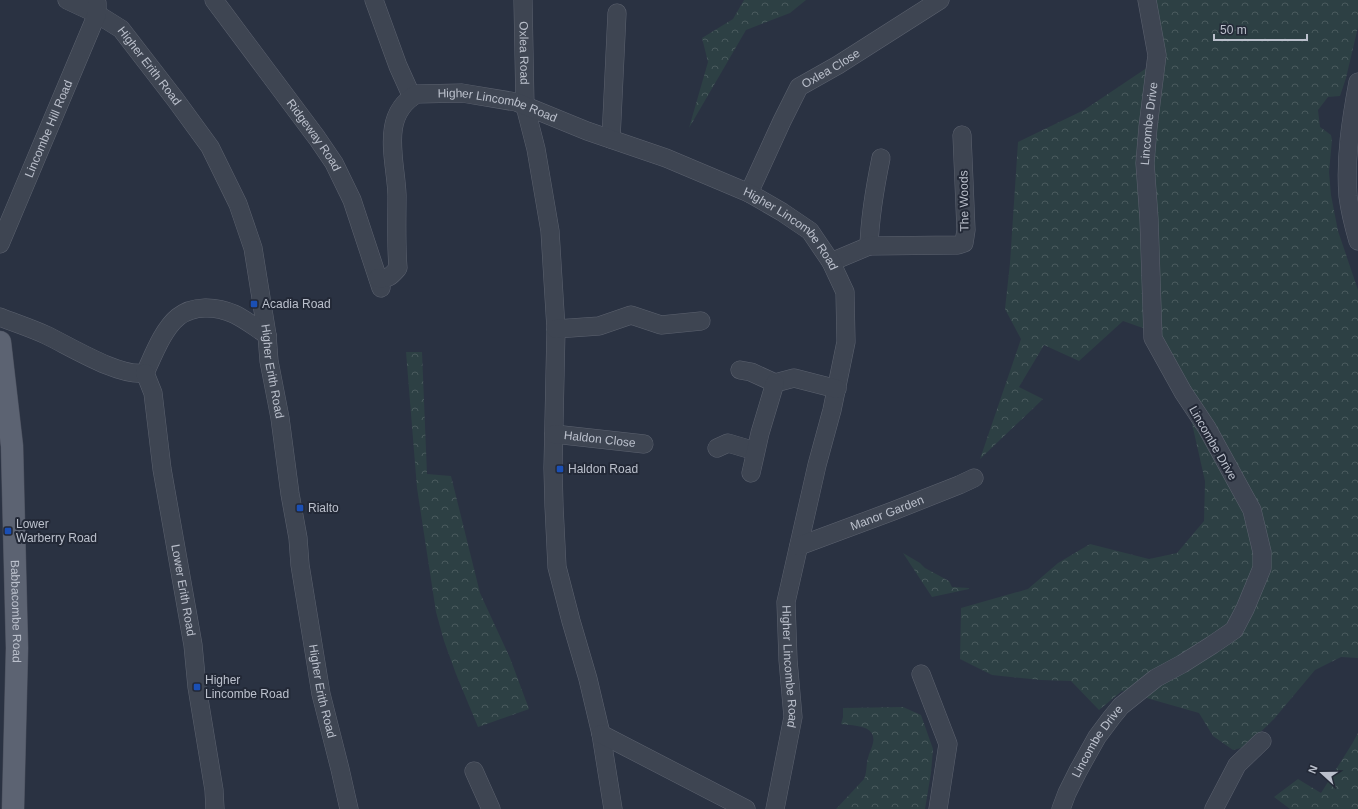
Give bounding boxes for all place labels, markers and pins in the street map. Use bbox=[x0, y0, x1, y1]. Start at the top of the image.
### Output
place label: Acadia Road bbox=[262, 297, 331, 311]
marker: Acadia Road bbox=[249, 299, 259, 309]
place label: Haldon Road bbox=[568, 462, 638, 476]
marker: Haldon Road bbox=[555, 464, 565, 474]
place label: Rialto bbox=[308, 501, 339, 515]
marker: Rialto bbox=[295, 503, 305, 513]
place label: Lower Warberry Road bbox=[16, 517, 97, 545]
marker: Lower Warberry Road bbox=[3, 526, 13, 536]
place label: Higher Lincombe Road bbox=[205, 673, 289, 701]
marker: Higher Lincombe Road bbox=[192, 682, 202, 692]

